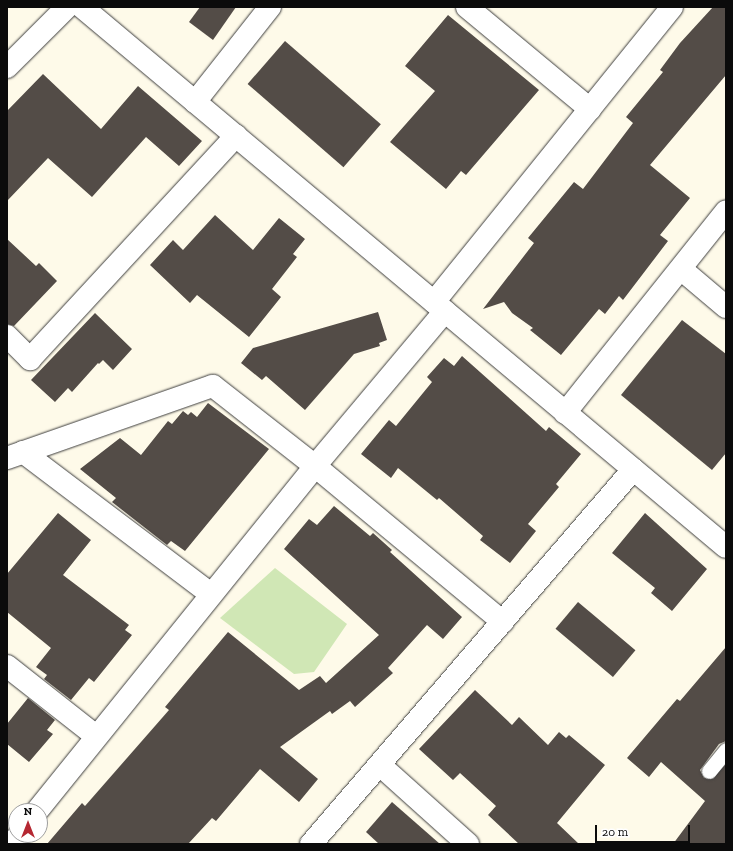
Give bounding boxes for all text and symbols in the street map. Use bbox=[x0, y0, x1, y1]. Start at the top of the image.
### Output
north arrow bbox=[8, 803, 48, 843]
text: N bbox=[24, 805, 32, 818]
scale bar bbox=[597, 817, 692, 843]
text: 20 m bbox=[602, 825, 628, 839]

